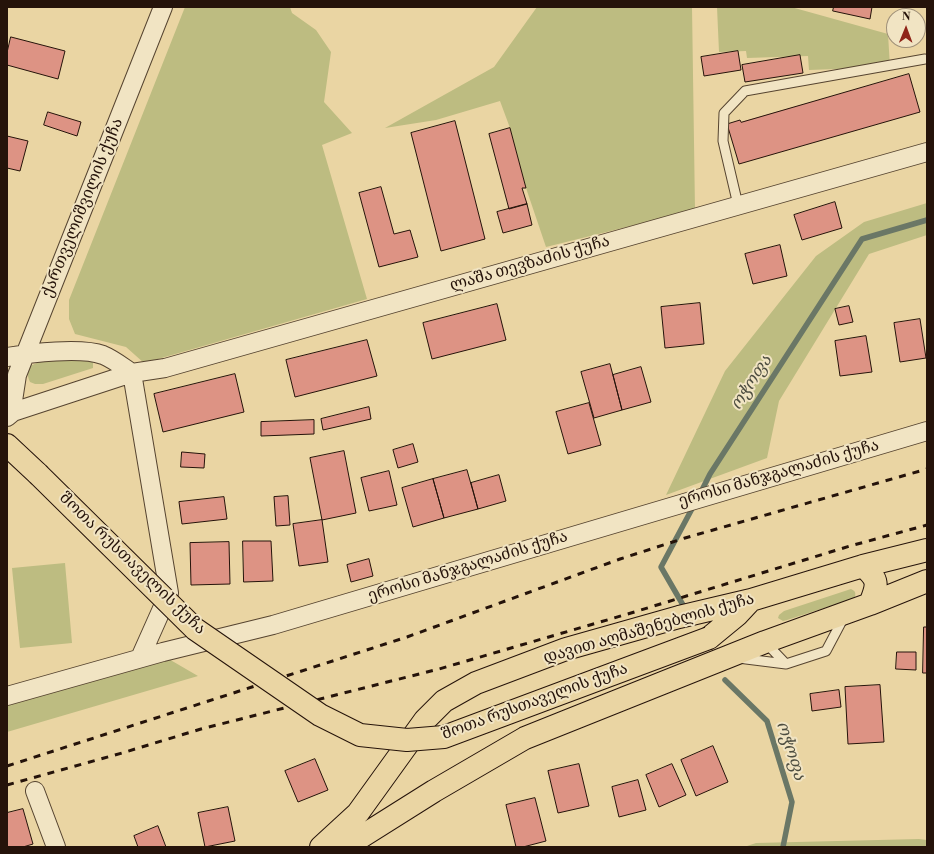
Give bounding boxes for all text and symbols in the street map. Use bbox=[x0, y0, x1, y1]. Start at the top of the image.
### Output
north arrow bbox=[886, 8, 926, 48]
text: N bbox=[902, 10, 911, 24]
street label: ქართველიშვილის ქუჩა bbox=[38, 115, 128, 301]
street label: ლაშა თევზაძის ქუჩა bbox=[448, 232, 612, 296]
water label: ოჭოფა bbox=[727, 352, 777, 414]
street label: ეროსი მანჯგალაძის ქუჩა bbox=[677, 436, 881, 512]
street label: შოთა რუსთაველის ქუჩა bbox=[55, 489, 209, 639]
street label: ეროსი მანჯგალაძის ქუჩა bbox=[366, 527, 570, 607]
street label: დავით აღმაშენებლის ქუჩა bbox=[541, 590, 757, 668]
street label: შოთა რუსთაველის ქუჩა bbox=[439, 659, 631, 745]
water label: ოჭოფა bbox=[771, 719, 809, 783]

